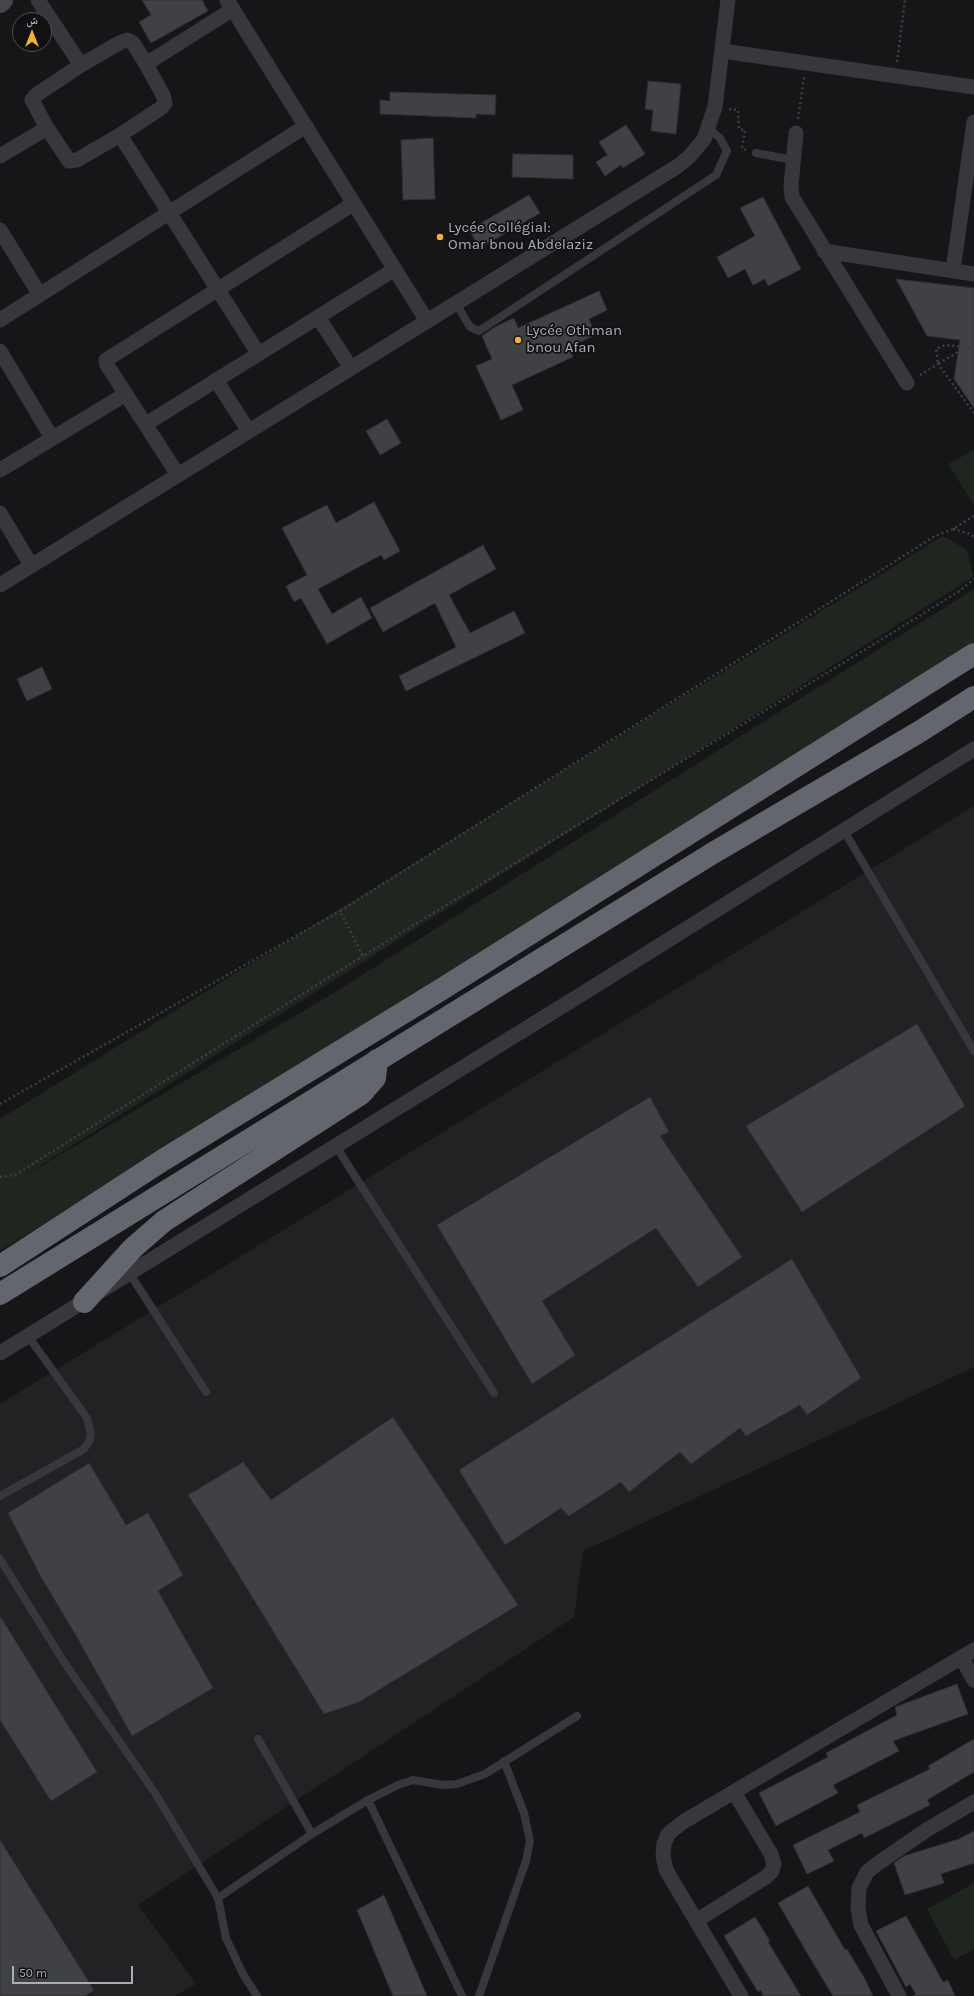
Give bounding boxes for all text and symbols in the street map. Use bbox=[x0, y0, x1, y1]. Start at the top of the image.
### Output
north arrow bbox=[12, 12, 52, 52]
text: ش bbox=[26, 14, 38, 27]
place label: Lycée Collégial: Omar bnou Abdelaziz bbox=[448, 219, 593, 254]
marker: Lycée Collégial: Omar bnou Abdelaziz bbox=[435, 232, 445, 242]
place label: Lycée Othman bnou Afan bbox=[526, 322, 622, 357]
marker: Lycée Othman bnou Afan bbox=[513, 335, 523, 345]
scale bar bbox=[14, 1958, 135, 1984]
text: 50 m bbox=[19, 1966, 47, 1980]

